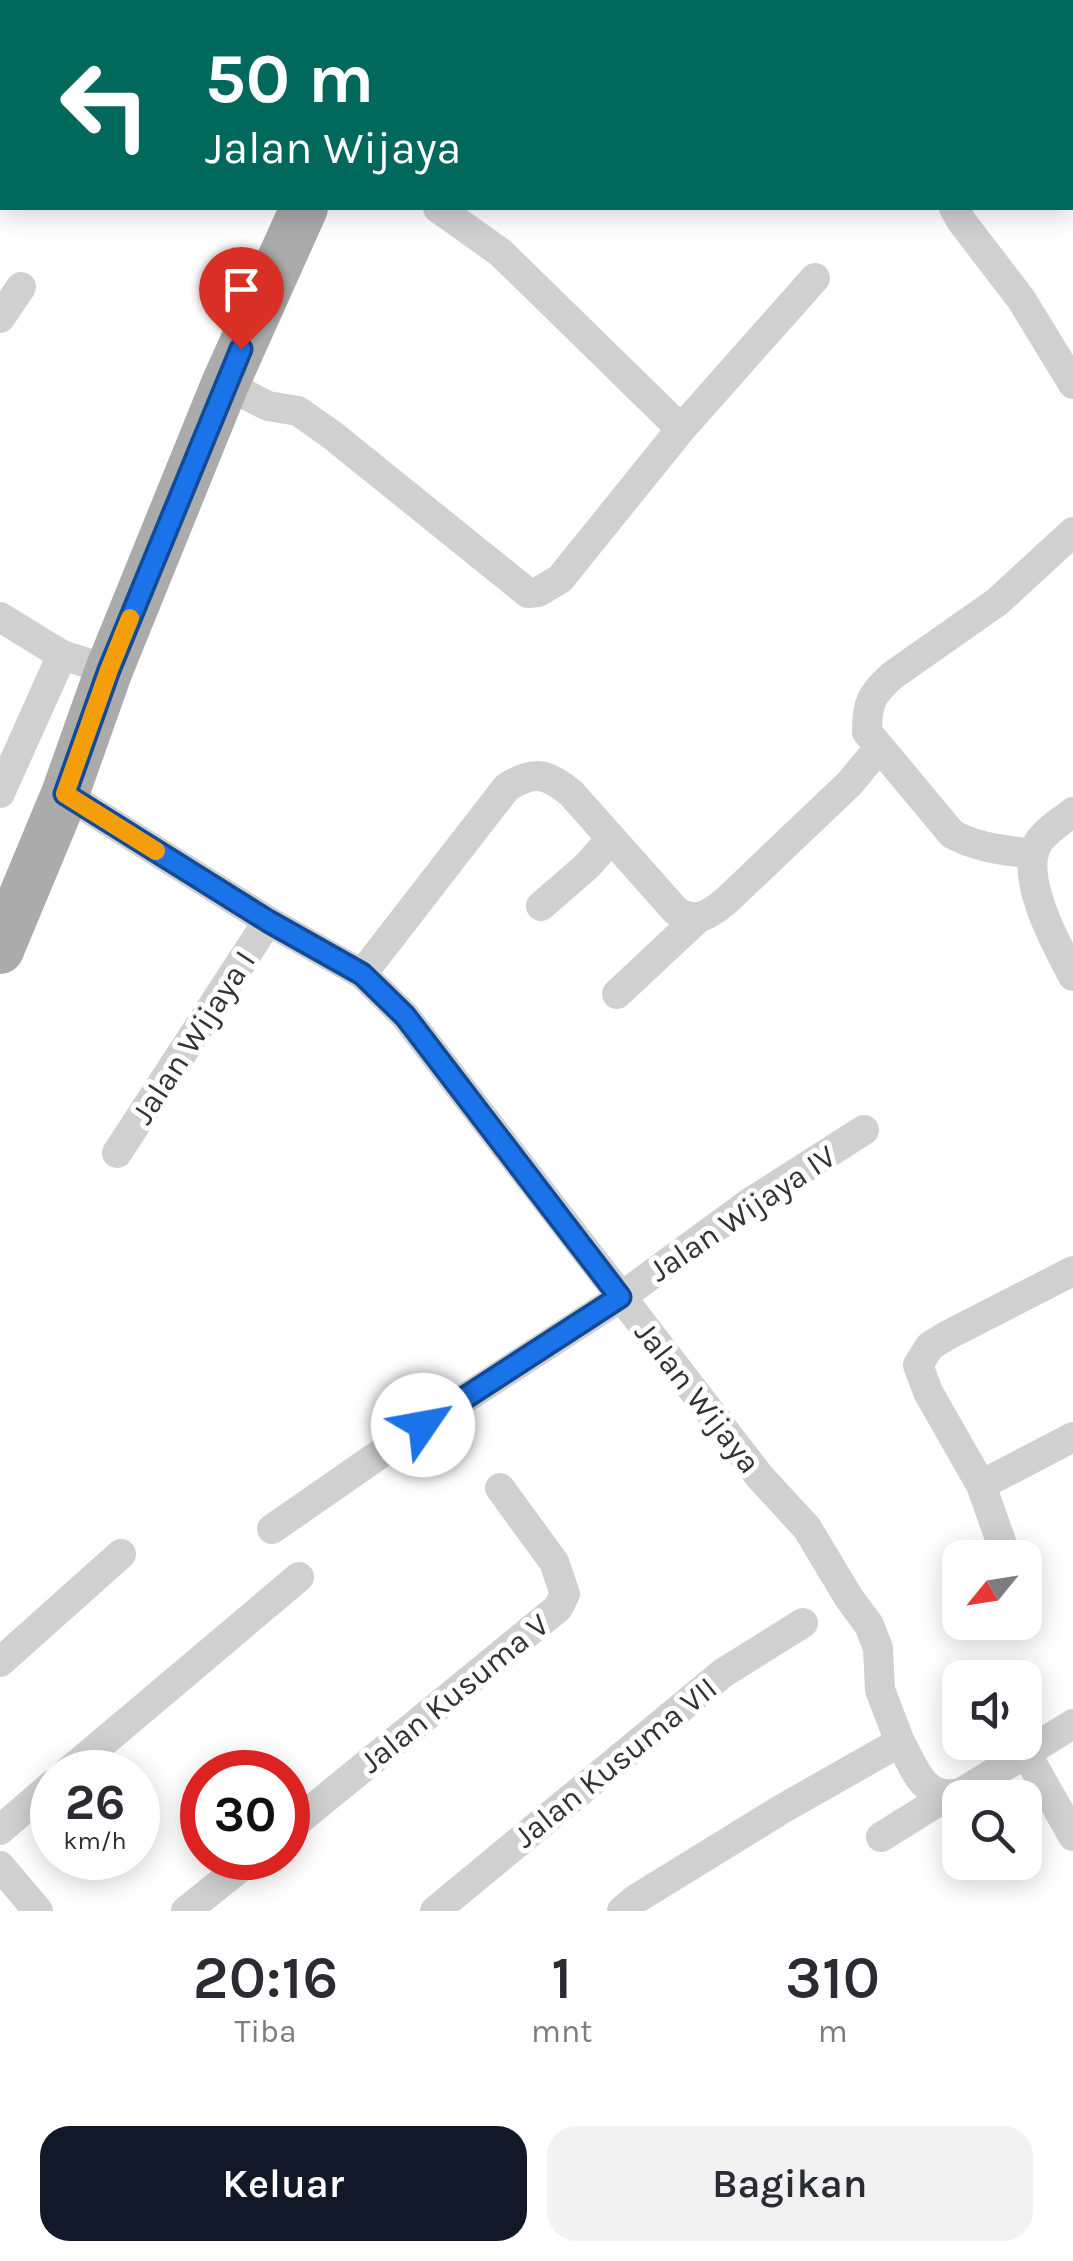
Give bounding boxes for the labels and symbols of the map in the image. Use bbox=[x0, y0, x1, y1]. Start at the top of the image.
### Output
pin bbox=[199, 247, 284, 350]
street label: Jalan Wijaya I bbox=[124, 944, 263, 1131]
street label: Jalan Wijaya IV bbox=[642, 1137, 843, 1289]
street label: Jalan Wijaya bbox=[627, 1314, 768, 1481]
position arrow bbox=[371, 1373, 475, 1477]
north arrow bbox=[942, 1540, 1042, 1640]
street label: Jalan Kusuma V bbox=[352, 1606, 556, 1781]
street label: Jalan Kusuma VII bbox=[506, 1669, 724, 1855]
speed limit sign: 30 bbox=[180, 1750, 310, 1880]

